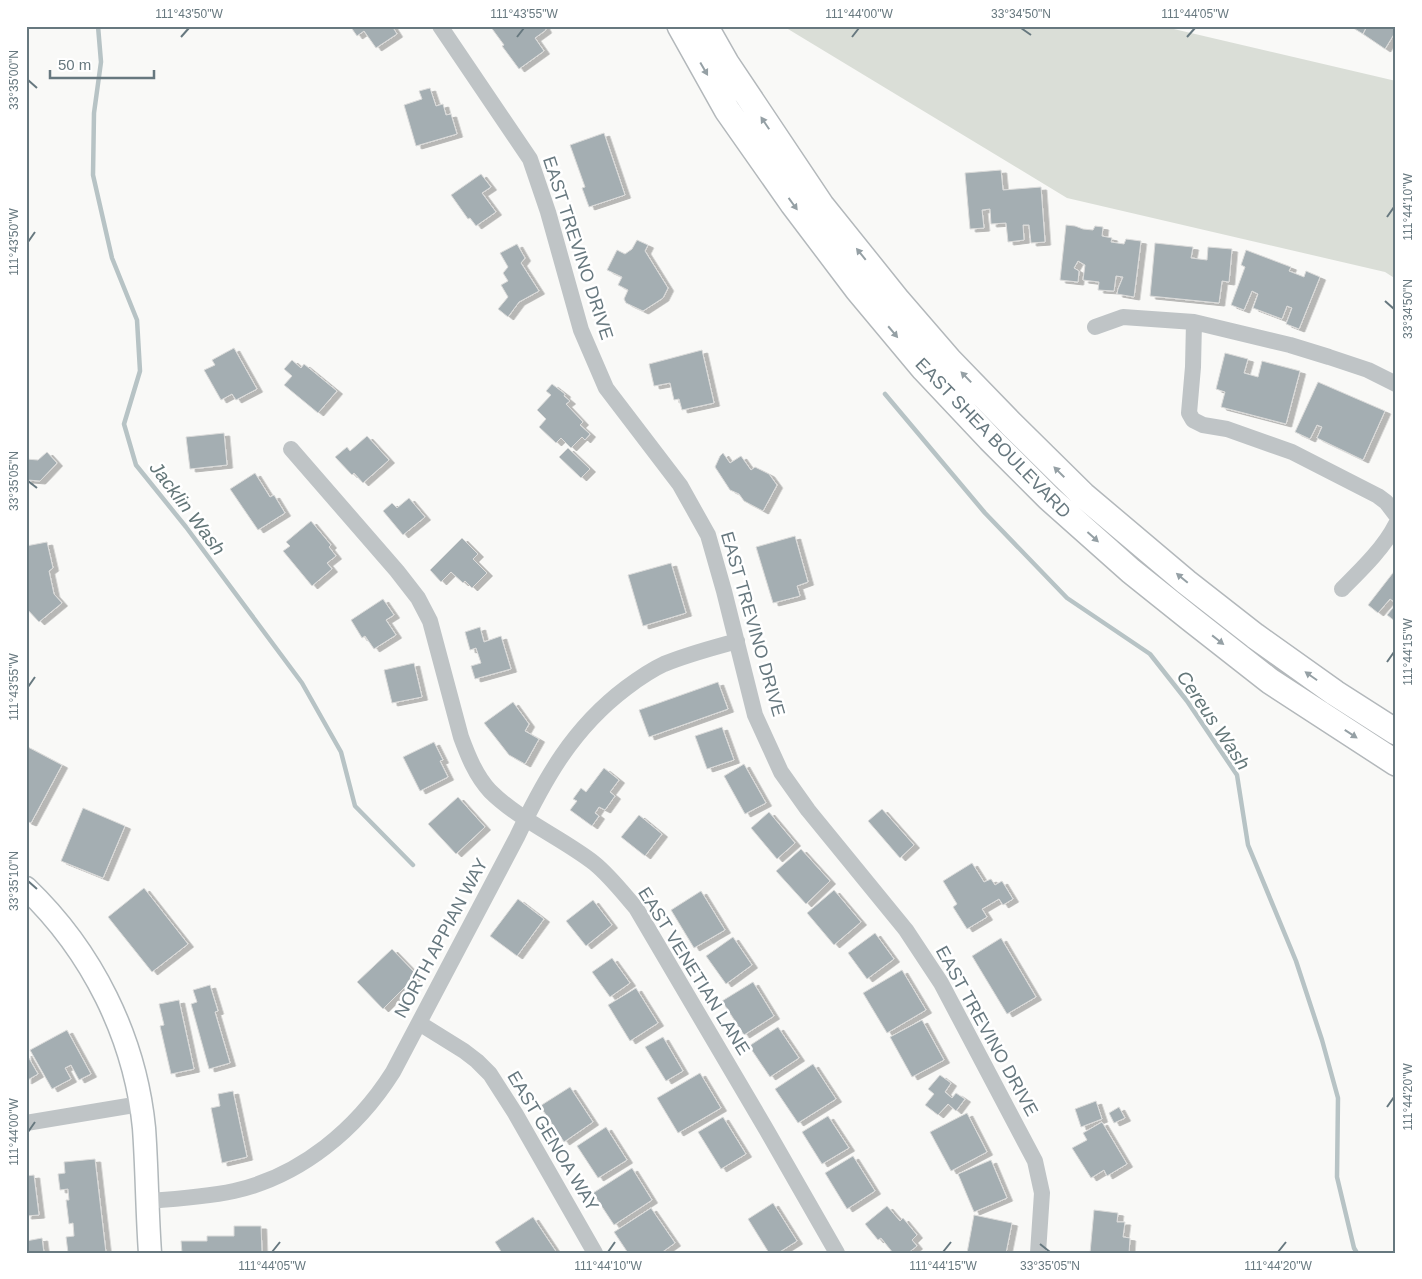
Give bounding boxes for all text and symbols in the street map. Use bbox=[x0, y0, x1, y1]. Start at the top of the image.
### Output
text: 111°43'50"W bbox=[155, 7, 223, 21]
text: 111°43'55"W bbox=[490, 7, 558, 21]
text: 111°44'00"W bbox=[825, 7, 893, 21]
text: 33°34'50"N bbox=[991, 7, 1051, 21]
text: 111°44'05"W bbox=[1161, 7, 1229, 21]
scale bar bbox=[50, 48, 154, 80]
text: 33°35'00"N bbox=[7, 50, 21, 110]
text: 50 m bbox=[58, 56, 91, 73]
one-way arrow bbox=[699, 62, 708, 75]
one-way arrow bbox=[761, 116, 770, 129]
street label: EAST TREVINO DRIVE bbox=[539, 154, 617, 342]
text: 111°44'10"W bbox=[1401, 173, 1415, 241]
one-way arrow bbox=[788, 197, 799, 210]
text: 111°43'50"W bbox=[7, 208, 21, 276]
one-way arrow bbox=[855, 248, 866, 261]
text: 33°34'50"N bbox=[1401, 279, 1415, 339]
one-way arrow bbox=[887, 326, 899, 338]
street label: EAST SHEA BOULEVARD bbox=[911, 354, 1075, 522]
one-way arrow bbox=[960, 372, 972, 384]
text: 33°35'05"N bbox=[7, 451, 21, 511]
water label: Jacklin Wash bbox=[145, 457, 230, 559]
one-way arrow bbox=[1053, 466, 1065, 478]
street label: EAST TREVINO DRIVE bbox=[717, 529, 789, 719]
one-way arrow bbox=[1086, 531, 1099, 542]
one-way arrow bbox=[1176, 572, 1188, 584]
text: 111°44'15"W bbox=[1401, 618, 1415, 686]
one-way arrow bbox=[1211, 635, 1224, 646]
text: 111°43'55"W bbox=[7, 653, 21, 721]
water label: Cereus Wash bbox=[1173, 667, 1254, 774]
one-way arrow bbox=[1304, 671, 1318, 681]
one-way arrow bbox=[1344, 729, 1358, 738]
text: 33°35'10"N bbox=[7, 851, 21, 911]
street label: NORTH APPIAN WAY bbox=[390, 855, 492, 1021]
street label: EAST VENETIAN LANE bbox=[634, 884, 754, 1058]
street label: EAST TREVINO DRIVE bbox=[932, 942, 1042, 1120]
text: 111°44'20"W bbox=[1401, 1063, 1415, 1131]
street label: EAST GENOA WAY bbox=[503, 1067, 603, 1215]
text: 111°44'00"W bbox=[7, 1098, 21, 1166]
text: 111°44'05"W bbox=[238, 1259, 306, 1273]
text: 111°44'10"W bbox=[574, 1259, 642, 1273]
text: 111°44'15"W bbox=[909, 1259, 977, 1273]
text: 33°35'05"N bbox=[1020, 1259, 1080, 1273]
text: 111°44'20"W bbox=[1244, 1259, 1312, 1273]

